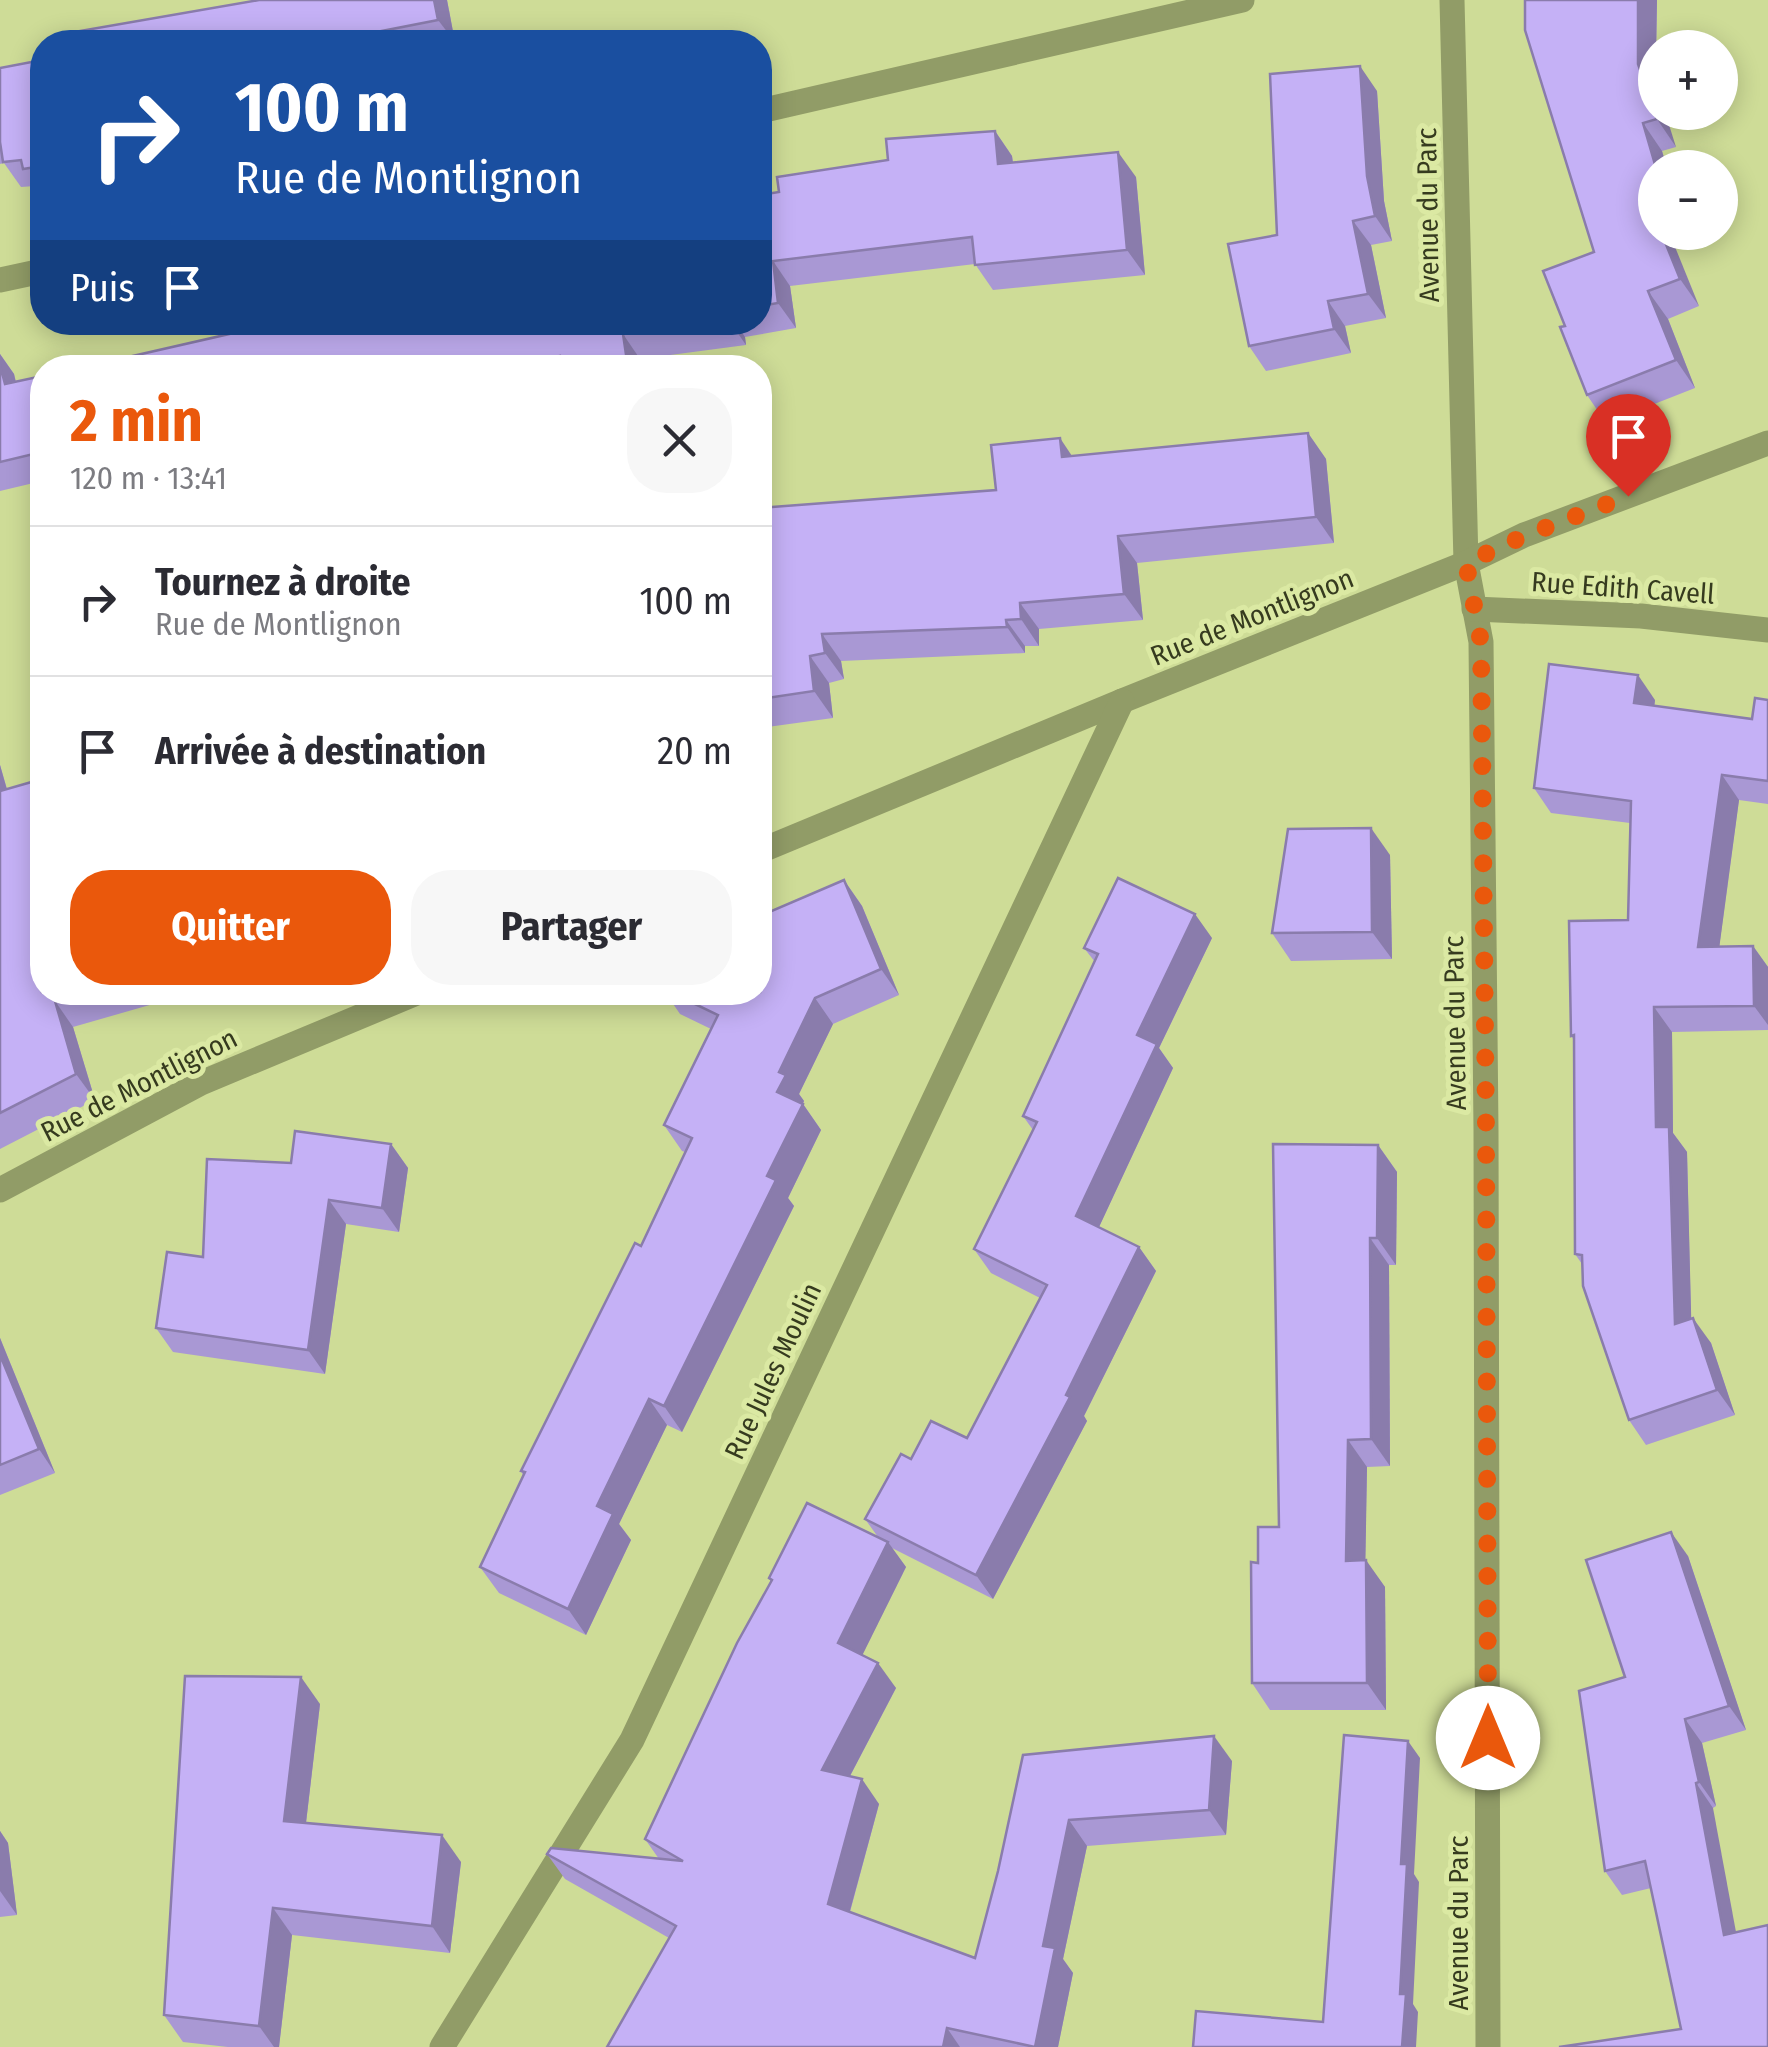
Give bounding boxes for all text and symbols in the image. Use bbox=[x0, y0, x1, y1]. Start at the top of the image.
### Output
map controls bbox=[1638, 30, 1738, 250]
button: + bbox=[1638, 30, 1738, 130]
text: 100 m bbox=[235, 66, 409, 150]
icon: right bbox=[70, 70, 200, 200]
street label: Avenue du Parc bbox=[1410, 127, 1446, 303]
button: − bbox=[1638, 150, 1738, 250]
text: Rue de Montlignon bbox=[235, 151, 582, 205]
icon: arrive bbox=[155, 260, 210, 315]
text: Puis bbox=[70, 265, 135, 311]
text: 2 min bbox=[70, 385, 203, 457]
button: close bbox=[627, 388, 732, 493]
pin bbox=[1586, 394, 1671, 497]
icon: arrive bbox=[1601, 409, 1656, 464]
text: 120 m · 13:41 bbox=[70, 459, 227, 497]
text: Tournez à droite bbox=[155, 559, 411, 605]
street label: Rue de Montlignon bbox=[1146, 561, 1358, 673]
street label: Rue Edith Cavell bbox=[1530, 565, 1716, 611]
icon: right bbox=[70, 574, 125, 629]
text: 100 m bbox=[639, 578, 732, 624]
text: Rue de Montlignon bbox=[155, 605, 402, 643]
icon: arrive bbox=[70, 724, 125, 779]
text: Arrivée à destination bbox=[155, 728, 486, 774]
text: 20 m bbox=[657, 728, 732, 774]
button: Quitter bbox=[70, 870, 391, 985]
button: Partager bbox=[411, 870, 732, 985]
street label: Avenue du Parc bbox=[1437, 935, 1473, 1111]
street label: Rue de Montlignon bbox=[35, 1021, 243, 1149]
street label: Rue Jules Moulin bbox=[718, 1278, 828, 1464]
position arrow bbox=[1436, 1686, 1540, 1790]
street label: Avenue du Parc bbox=[1442, 1836, 1475, 2010]

